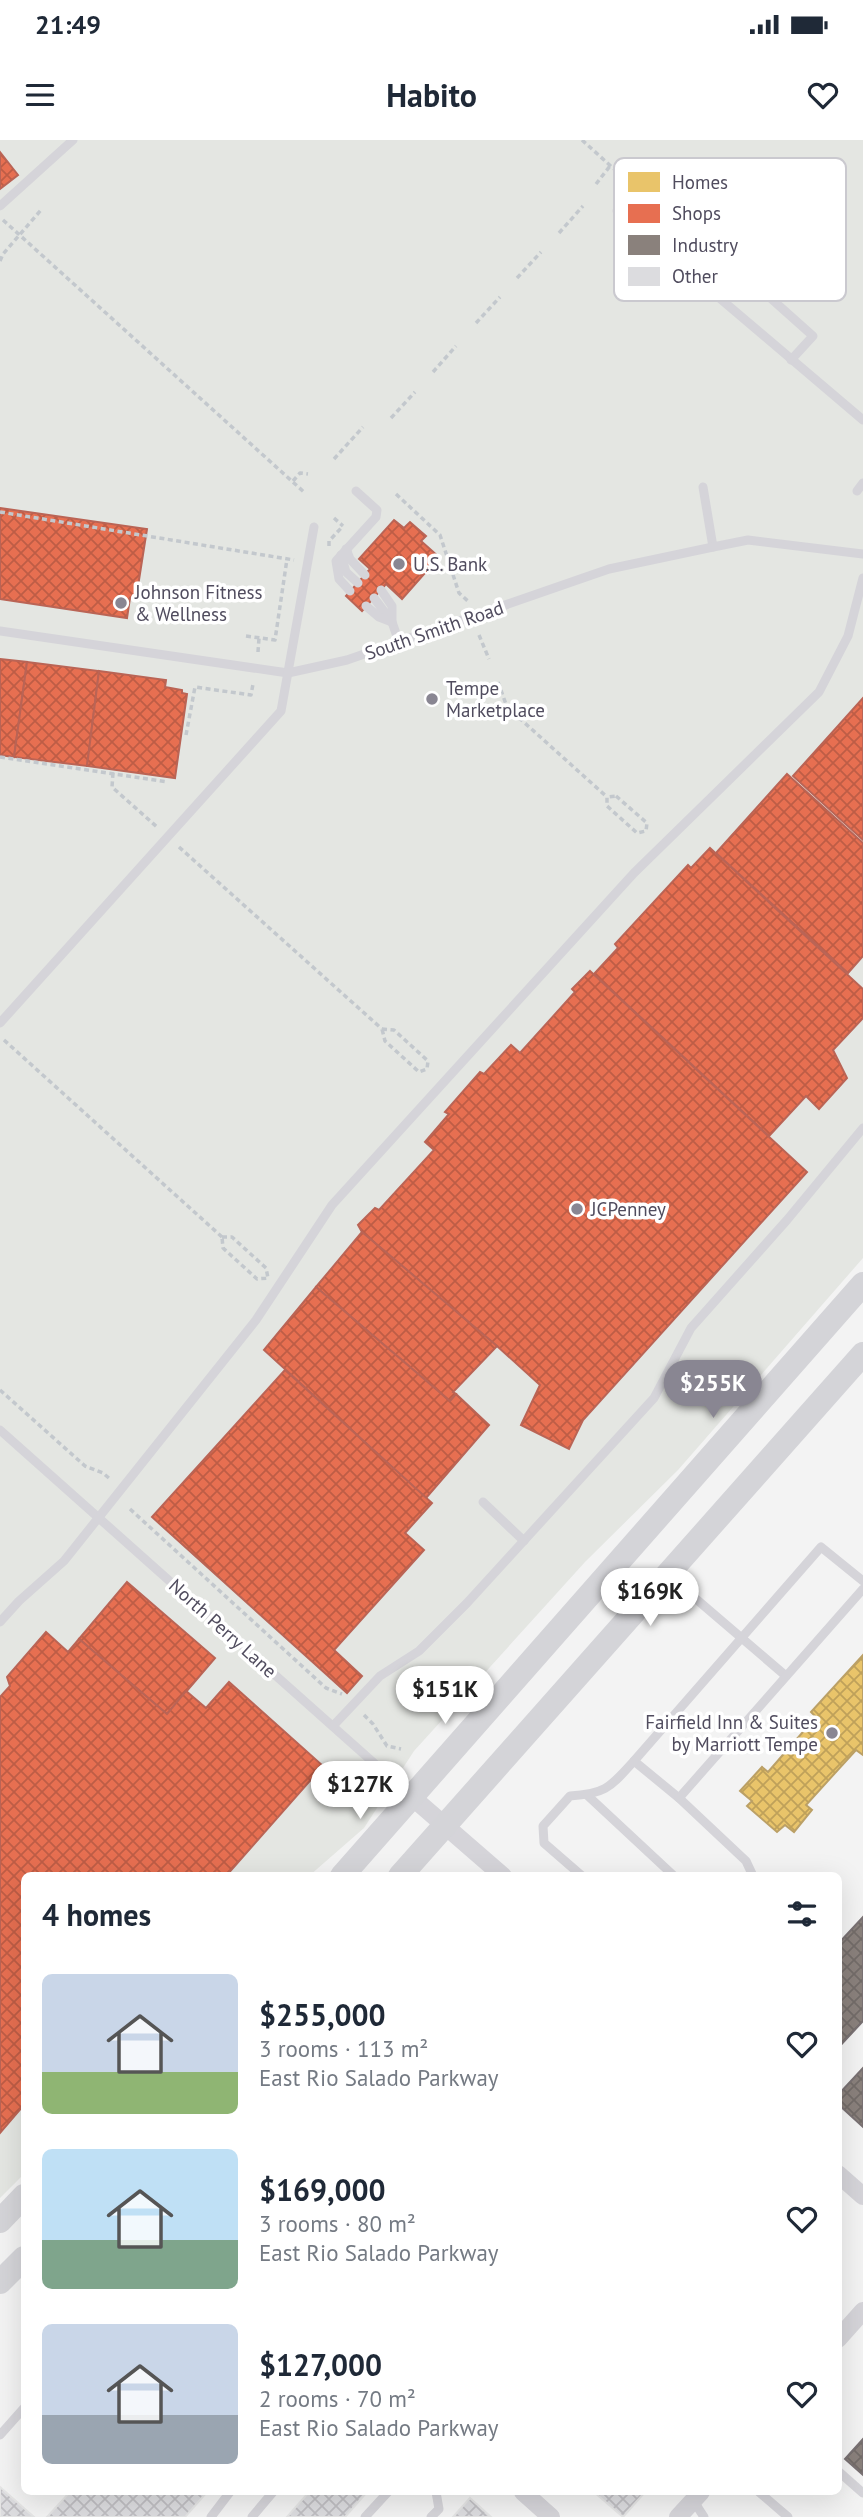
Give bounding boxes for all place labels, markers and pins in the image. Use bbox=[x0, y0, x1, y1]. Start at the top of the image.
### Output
place label: U.S. Bank bbox=[413, 552, 487, 576]
marker: U.S. Bank bbox=[391, 556, 407, 572]
place label: Johnson Fitness & Wellness bbox=[134, 580, 263, 626]
marker: Johnson Fitness & Wellness bbox=[113, 595, 129, 611]
place label: Tempe Marketplace bbox=[446, 676, 545, 722]
marker: Tempe Marketplace bbox=[424, 691, 440, 707]
place label: JCPenney bbox=[590, 1197, 666, 1221]
marker: JCPenney bbox=[569, 1201, 585, 1217]
pin: $255K bbox=[664, 1360, 762, 1420]
pin: $169K bbox=[601, 1568, 699, 1628]
pin: $151K bbox=[396, 1666, 494, 1726]
place label: Fairfield Inn & Suites by Marriott Tempe bbox=[645, 1710, 818, 1756]
marker: Fairfield Inn & Suites by Marriott Tempe bbox=[824, 1725, 840, 1741]
pin: $127K bbox=[311, 1762, 409, 1821]

